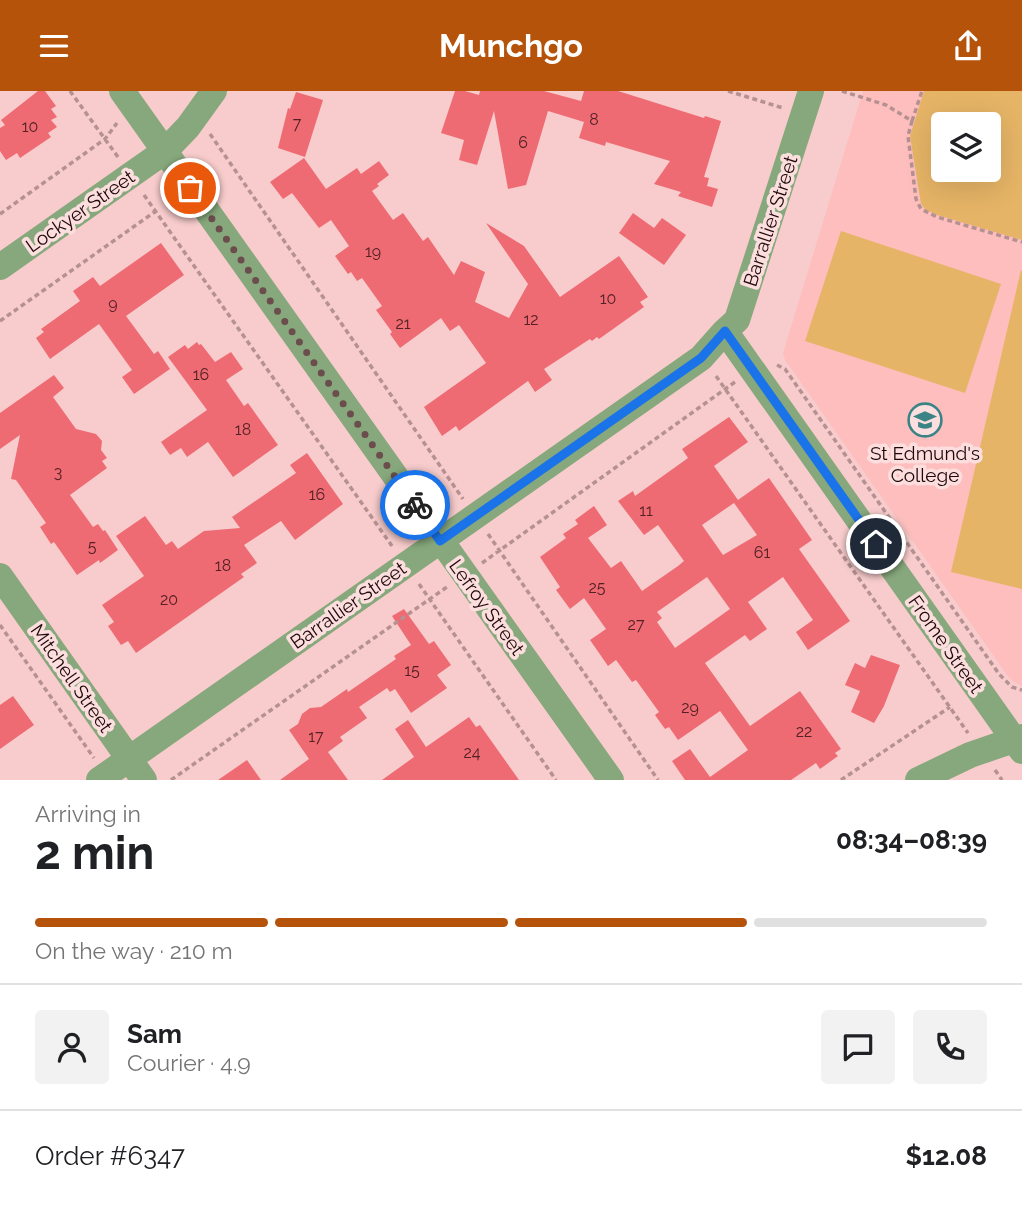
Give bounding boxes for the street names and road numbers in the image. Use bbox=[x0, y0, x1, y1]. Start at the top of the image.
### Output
street label: Barrallier Street bbox=[739, 152, 802, 289]
street label: Lockyer Street bbox=[21, 165, 139, 257]
street label: Lefroy Street bbox=[445, 555, 529, 660]
street label: Barrallier Street bbox=[286, 557, 411, 653]
street label: Frome Street bbox=[904, 591, 988, 698]
street label: Mitchell Street bbox=[27, 620, 118, 737]

